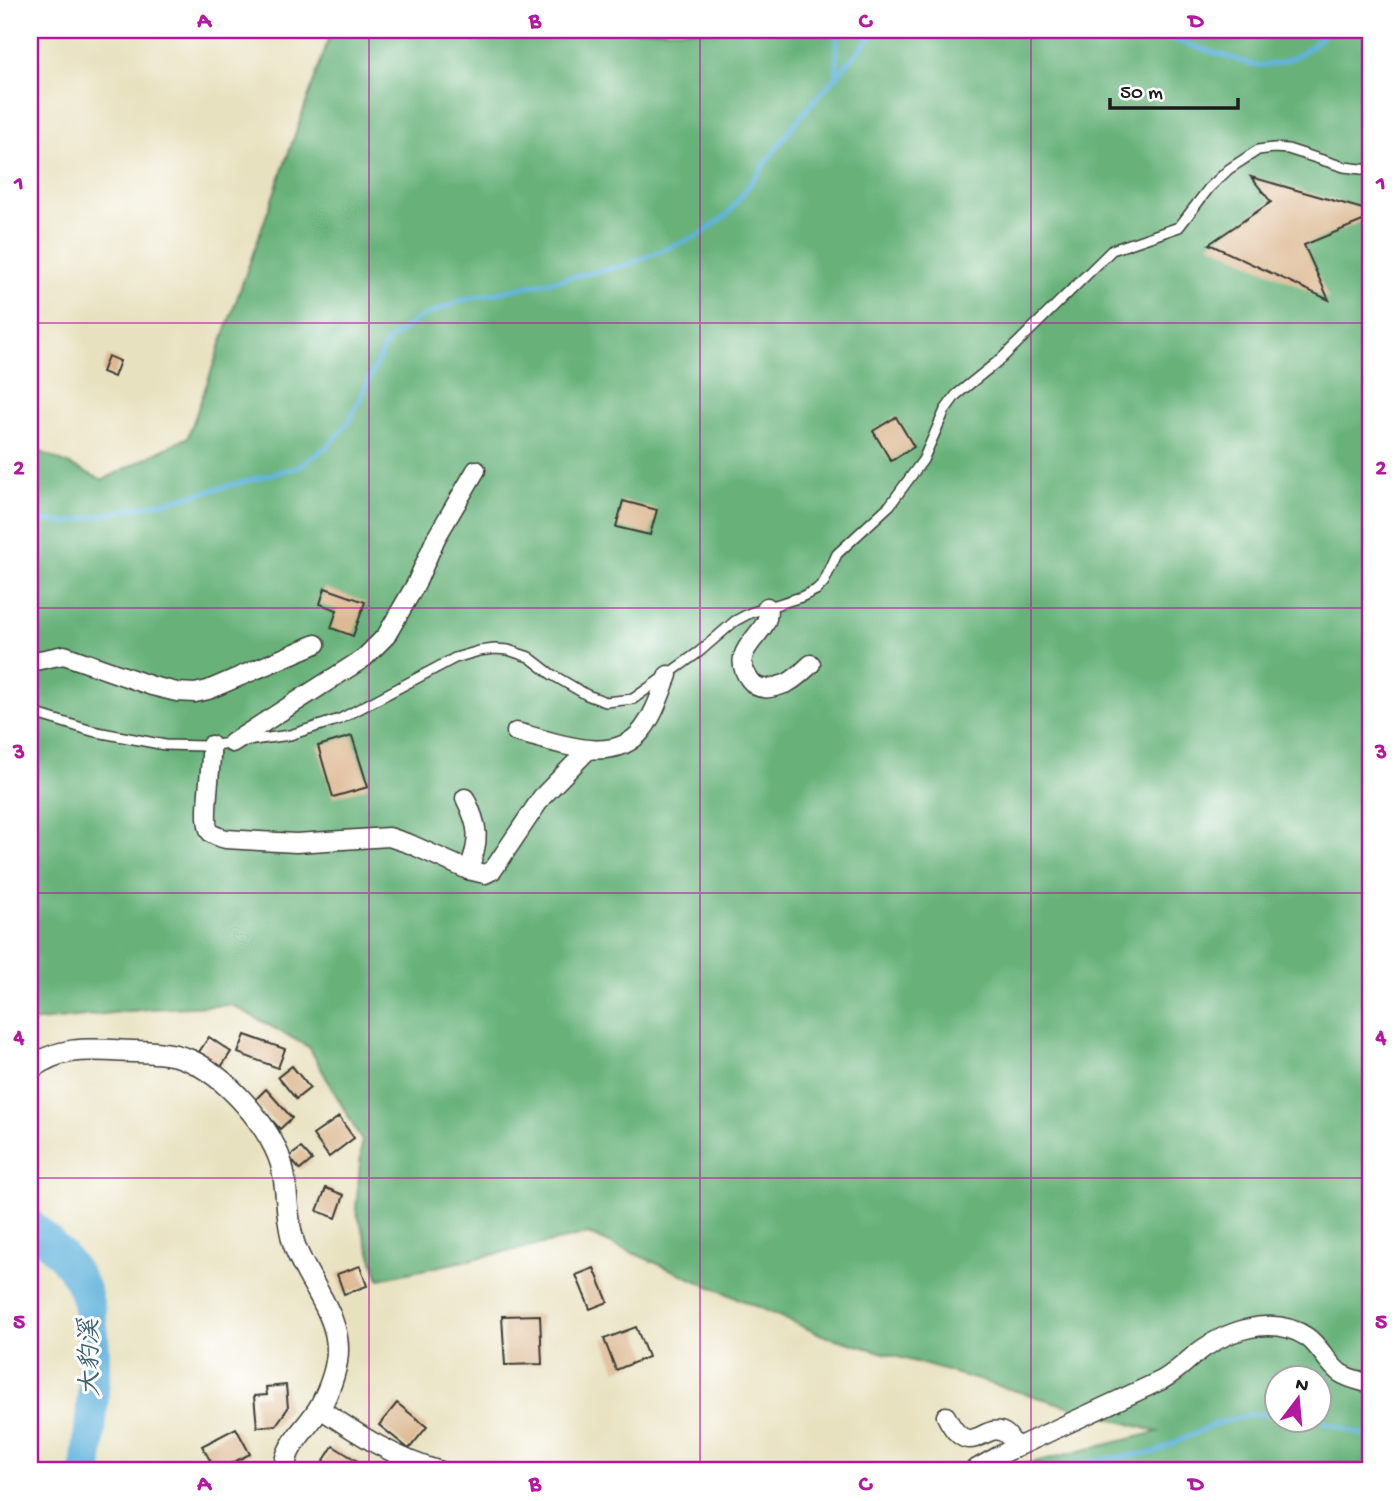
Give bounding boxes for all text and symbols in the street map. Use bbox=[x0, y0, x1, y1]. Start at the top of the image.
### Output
text: A bbox=[196, 9, 212, 36]
text: B bbox=[528, 9, 542, 36]
text: C bbox=[859, 9, 874, 36]
text: D bbox=[1187, 9, 1205, 36]
scale bar bbox=[1110, 66, 1237, 110]
text: 50 m bbox=[1120, 82, 1163, 107]
text: 1 bbox=[13, 171, 24, 198]
text: 1 bbox=[1375, 171, 1386, 198]
text: 2 bbox=[13, 456, 25, 483]
text: 2 bbox=[1375, 456, 1387, 483]
text: 3 bbox=[12, 740, 25, 767]
text: 3 bbox=[1374, 740, 1387, 767]
text: 4 bbox=[13, 1025, 25, 1052]
text: 4 bbox=[1375, 1025, 1387, 1052]
text: 5 bbox=[13, 1310, 25, 1337]
text: 5 bbox=[1375, 1310, 1387, 1337]
water label: 大豹溪 bbox=[74, 1317, 109, 1397]
north arrow bbox=[1264, 1364, 1334, 1434]
text: N bbox=[1293, 1373, 1311, 1399]
text: A bbox=[196, 1472, 212, 1499]
text: B bbox=[528, 1472, 542, 1499]
text: C bbox=[859, 1472, 874, 1499]
text: D bbox=[1187, 1472, 1205, 1499]

